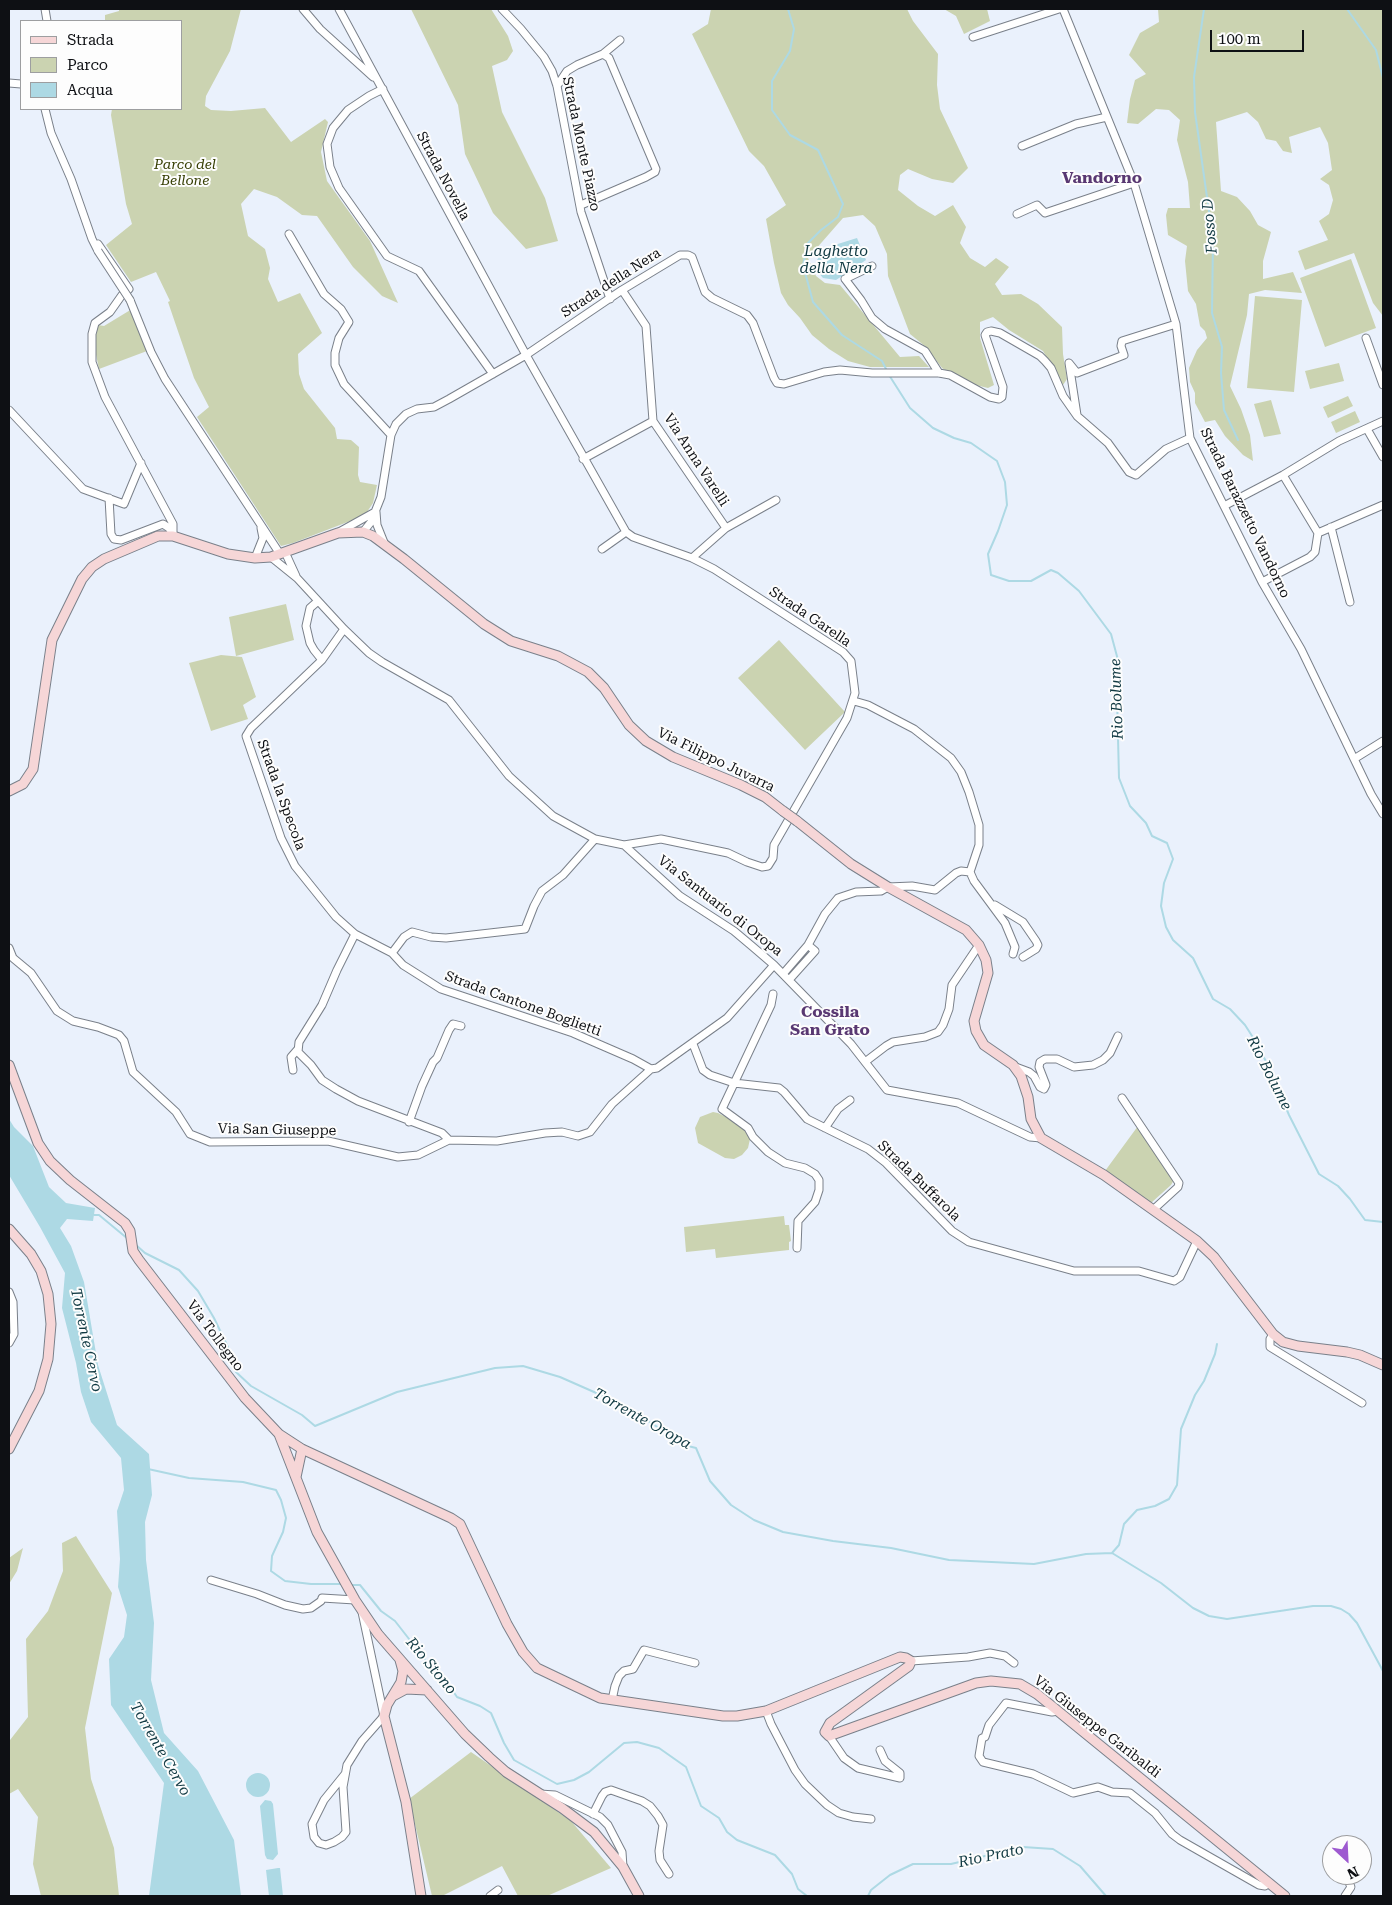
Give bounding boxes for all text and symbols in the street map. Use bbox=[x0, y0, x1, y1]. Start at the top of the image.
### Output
legend bbox=[20, 20, 182, 110]
scale bar bbox=[1212, 20, 1306, 52]
text: 100 m bbox=[1218, 30, 1261, 48]
text: Strada bbox=[67, 31, 114, 49]
text: Parco bbox=[67, 56, 108, 74]
street label: Strada Monte Piazzo bbox=[559, 75, 603, 213]
text: Acqua bbox=[67, 81, 113, 99]
street label: Strada Novella bbox=[413, 129, 473, 223]
park label: Parco del Bellone bbox=[154, 157, 216, 190]
district label: Vandorno bbox=[1062, 168, 1142, 188]
water label: Fosso D bbox=[1199, 198, 1221, 254]
water label: Laghetto della Nera bbox=[800, 243, 872, 278]
street label: Strada della Nera bbox=[558, 245, 664, 321]
street label: Via Anna Varelli bbox=[660, 411, 732, 509]
street label: Strada Barazzetto Vandorno bbox=[1196, 425, 1294, 601]
street label: Strada Garella bbox=[766, 583, 854, 651]
water label: Rio Bolume bbox=[1107, 658, 1127, 740]
street label: Via Filippo Juvarra bbox=[655, 724, 777, 796]
street label: Strada la Specola bbox=[253, 737, 309, 853]
street label: Via Santuario di Oropa bbox=[654, 852, 786, 960]
street label: Strada Cantone Boglietti bbox=[443, 968, 603, 1040]
district label: Cossila San Grato bbox=[790, 1002, 870, 1040]
water label: Rio Bolume bbox=[1243, 1033, 1295, 1113]
street label: Via San Giuseppe bbox=[218, 1121, 336, 1139]
street label: Strada Buffarola bbox=[874, 1137, 964, 1225]
water label: Torrente Cervo bbox=[66, 1287, 106, 1393]
street label: Via Tollegno bbox=[183, 1297, 247, 1375]
water label: Torrente Oropa bbox=[590, 1385, 694, 1453]
water label: Rio Stono bbox=[402, 1634, 460, 1698]
street label: Via Giuseppe Garibaldi bbox=[1030, 1672, 1164, 1782]
water label: Torrente Cervo bbox=[126, 1699, 194, 1799]
north arrow bbox=[1322, 1835, 1372, 1885]
water label: Rio Prato bbox=[957, 1840, 1025, 1872]
text: N bbox=[1345, 1863, 1361, 1882]

